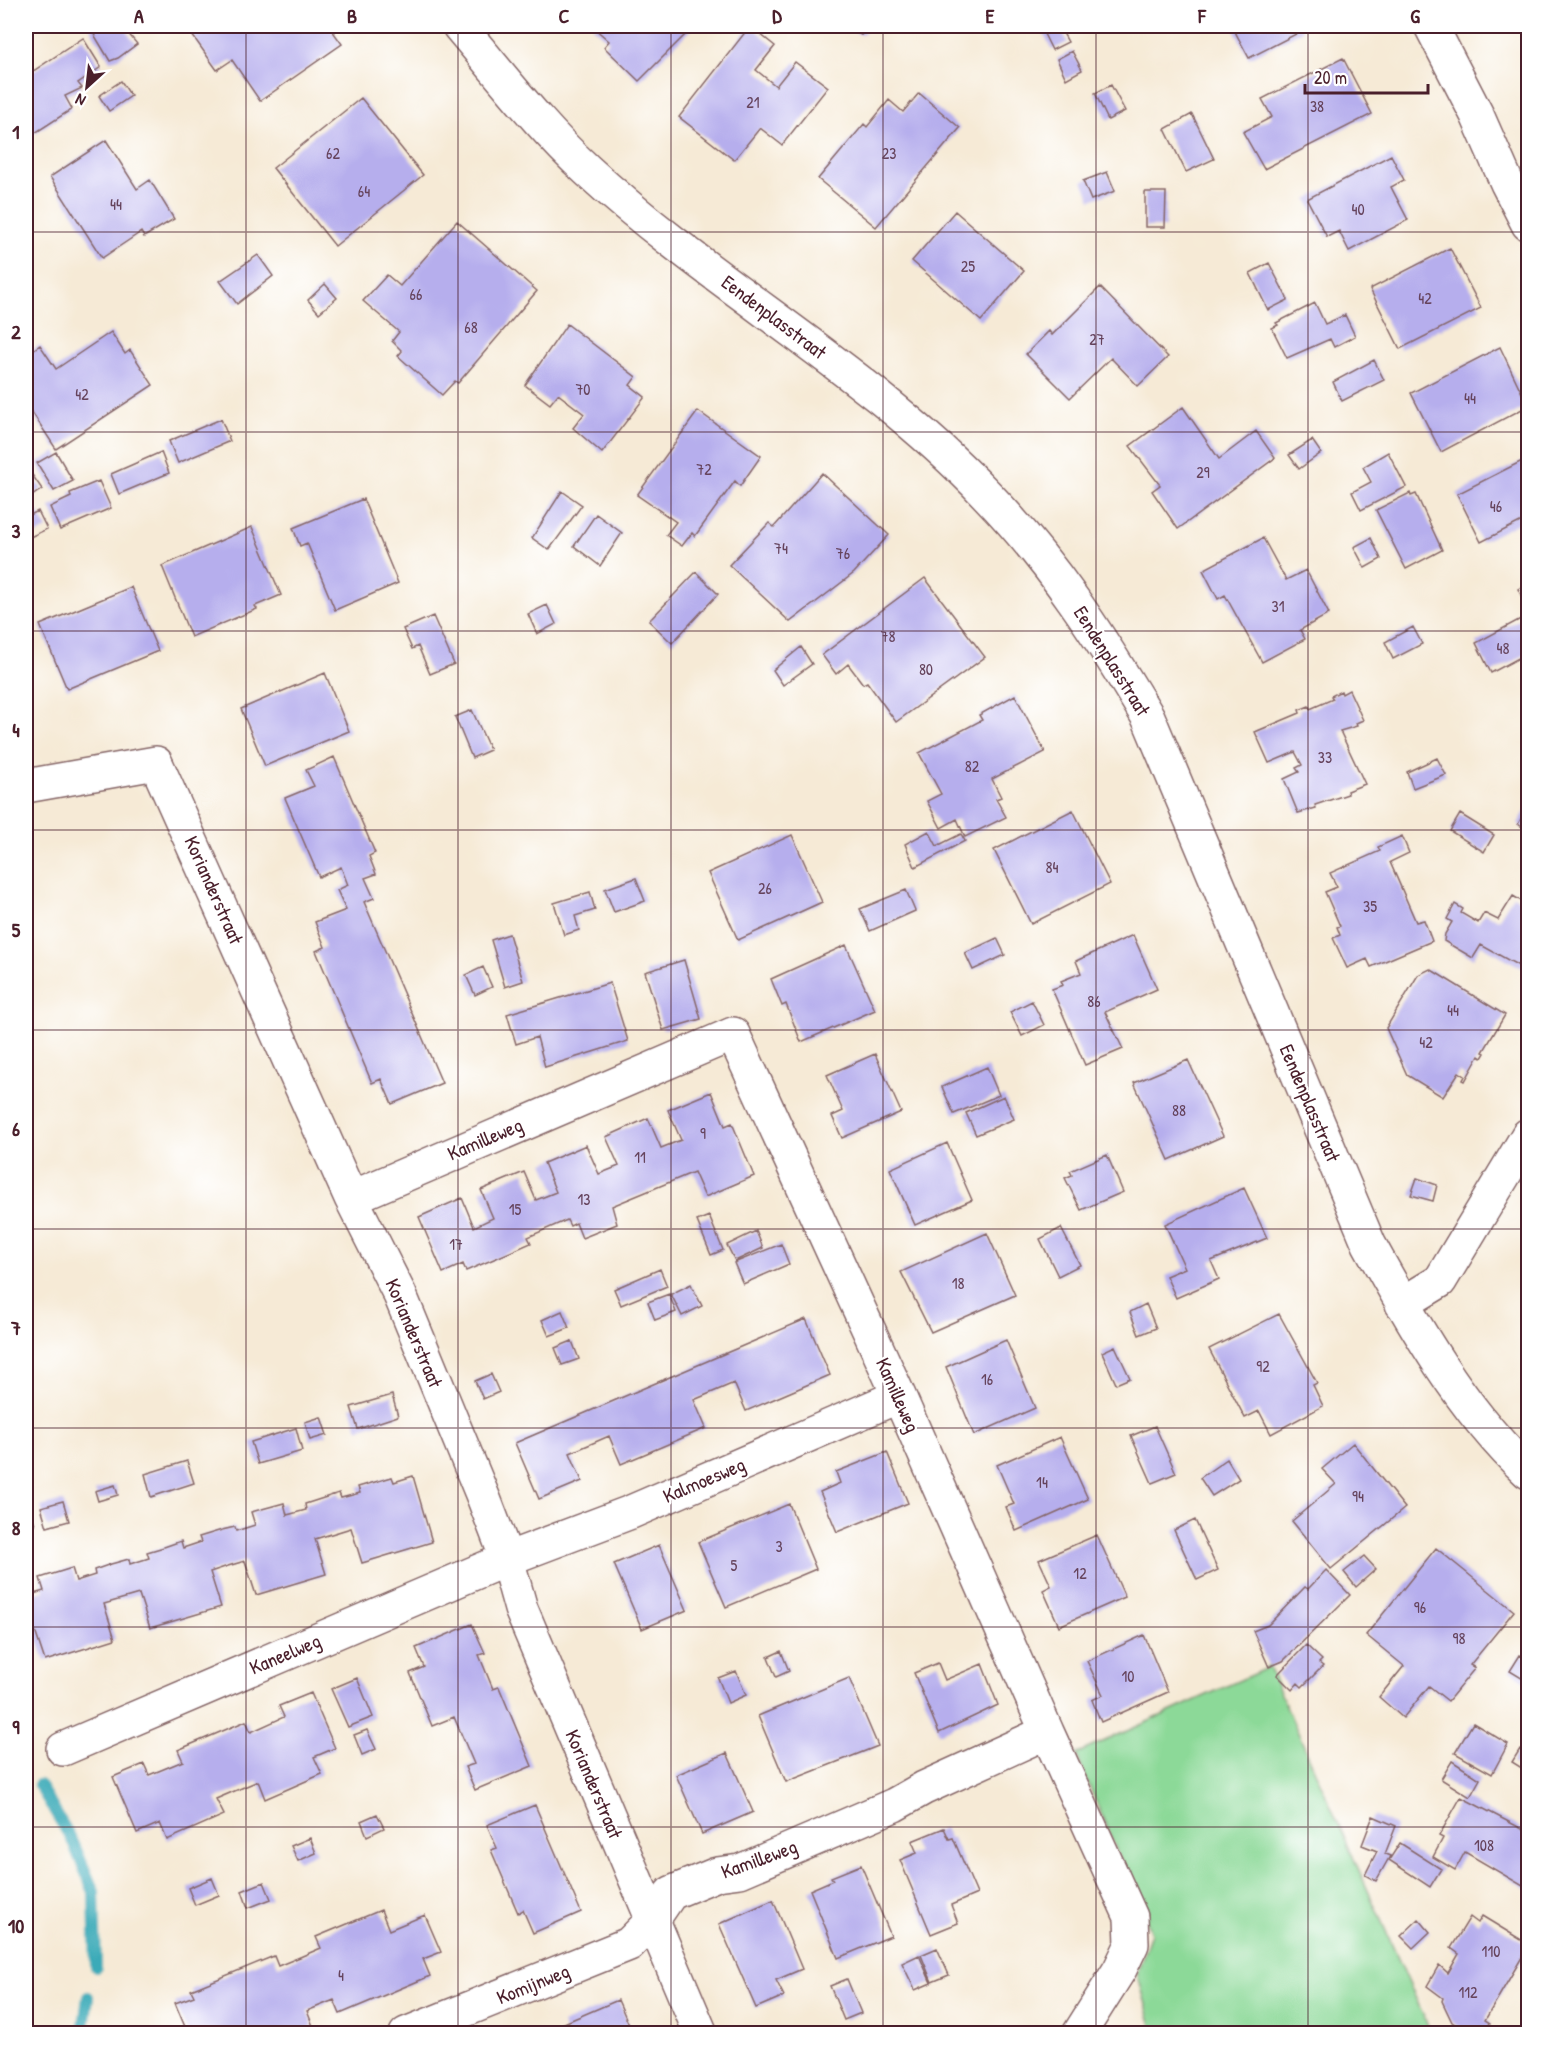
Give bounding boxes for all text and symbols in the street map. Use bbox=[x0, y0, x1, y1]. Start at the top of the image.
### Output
text: A bbox=[134, 2, 144, 29]
text: B bbox=[347, 2, 357, 29]
text: C bbox=[559, 2, 570, 29]
text: D bbox=[772, 2, 782, 29]
text: E bbox=[986, 2, 995, 29]
text: F bbox=[1197, 2, 1207, 29]
text: G bbox=[1410, 2, 1420, 29]
north arrow bbox=[57, 57, 117, 117]
scale bar bbox=[1305, 57, 1428, 95]
text: 20 m bbox=[1314, 65, 1347, 90]
text: N bbox=[71, 88, 89, 112]
house number: 21 bbox=[746, 91, 760, 113]
house number: 38 bbox=[1310, 95, 1324, 117]
text: 1 bbox=[12, 118, 20, 145]
house number: 62 bbox=[326, 142, 340, 164]
house number: 23 bbox=[882, 142, 896, 164]
house number: 64 bbox=[358, 180, 370, 202]
house number: 44 bbox=[110, 193, 122, 215]
house number: 40 bbox=[1351, 198, 1365, 220]
house number: 25 bbox=[961, 255, 975, 277]
street label: Eendenplasstraat bbox=[716, 268, 833, 366]
house number: 66 bbox=[410, 283, 422, 305]
house number: 42 bbox=[1418, 287, 1432, 309]
house number: 68 bbox=[464, 316, 478, 338]
text: 2 bbox=[11, 318, 21, 345]
house number: 27 bbox=[1089, 328, 1105, 350]
house number: 70 bbox=[575, 378, 591, 400]
house number: 42 bbox=[75, 383, 89, 405]
house number: 44 bbox=[1464, 387, 1476, 409]
house number: 72 bbox=[696, 458, 712, 480]
house number: 29 bbox=[1196, 461, 1210, 483]
house number: 46 bbox=[1490, 495, 1502, 517]
text: 3 bbox=[12, 517, 21, 544]
house number: 74 bbox=[774, 537, 788, 559]
house number: 76 bbox=[836, 542, 850, 564]
house number: 31 bbox=[1272, 595, 1285, 617]
street label: Eendenplasstraat bbox=[1068, 601, 1158, 722]
house number: 78 bbox=[881, 625, 895, 647]
house number: 48 bbox=[1497, 637, 1510, 659]
house number: 80 bbox=[919, 658, 933, 680]
text: 4 bbox=[12, 716, 20, 743]
house number: 33 bbox=[1318, 746, 1332, 768]
house number: 82 bbox=[965, 755, 980, 777]
street label: Korianderstraat bbox=[179, 831, 251, 949]
house number: 84 bbox=[1046, 856, 1058, 878]
house number: 26 bbox=[758, 877, 772, 899]
house number: 35 bbox=[1363, 895, 1377, 917]
text: 5 bbox=[12, 916, 21, 943]
house number: 86 bbox=[1087, 990, 1101, 1012]
house number: 44 bbox=[1447, 999, 1459, 1021]
house number: 42 bbox=[1419, 1031, 1433, 1053]
street label: Eendenplasstraat bbox=[1274, 1040, 1348, 1167]
house number: 88 bbox=[1172, 1099, 1186, 1121]
street label: Kamilleweg bbox=[443, 1111, 527, 1166]
text: 6 bbox=[12, 1115, 20, 1142]
house number: 9 bbox=[700, 1122, 706, 1144]
house number: 11 bbox=[634, 1146, 646, 1168]
house number: 13 bbox=[578, 1188, 590, 1210]
house number: 15 bbox=[509, 1198, 522, 1220]
house number: 17 bbox=[449, 1233, 463, 1255]
house number: 18 bbox=[952, 1272, 964, 1294]
street label: Korianderstraat bbox=[379, 1274, 450, 1392]
text: 7 bbox=[10, 1314, 21, 1341]
street label: Kamilleweg bbox=[870, 1353, 927, 1436]
house number: 92 bbox=[1256, 1355, 1270, 1377]
house number: 16 bbox=[981, 1368, 993, 1390]
street label: Kalmoesweg bbox=[658, 1450, 749, 1509]
house number: 14 bbox=[1036, 1471, 1048, 1493]
house number: 94 bbox=[1352, 1485, 1364, 1507]
text: 8 bbox=[12, 1514, 21, 1541]
house number: 3 bbox=[775, 1535, 783, 1557]
house number: 5 bbox=[731, 1554, 738, 1576]
house number: 12 bbox=[1073, 1562, 1087, 1584]
house number: 96 bbox=[1414, 1596, 1426, 1618]
street label: Kaneelweg bbox=[245, 1626, 325, 1681]
house number: 98 bbox=[1453, 1627, 1465, 1649]
house number: 10 bbox=[1122, 1665, 1134, 1687]
text: 9 bbox=[12, 1713, 20, 1740]
street label: Korianderstraat bbox=[559, 1725, 630, 1843]
street label: Kamilleweg bbox=[717, 1832, 801, 1885]
house number: 108 bbox=[1474, 1834, 1494, 1856]
text: 10 bbox=[8, 1912, 24, 1939]
house number: 110 bbox=[1482, 1940, 1500, 1962]
street label: Komijnweg bbox=[492, 1957, 573, 2010]
house number: 4 bbox=[338, 1964, 344, 1986]
house number: 112 bbox=[1458, 1981, 1478, 2003]

